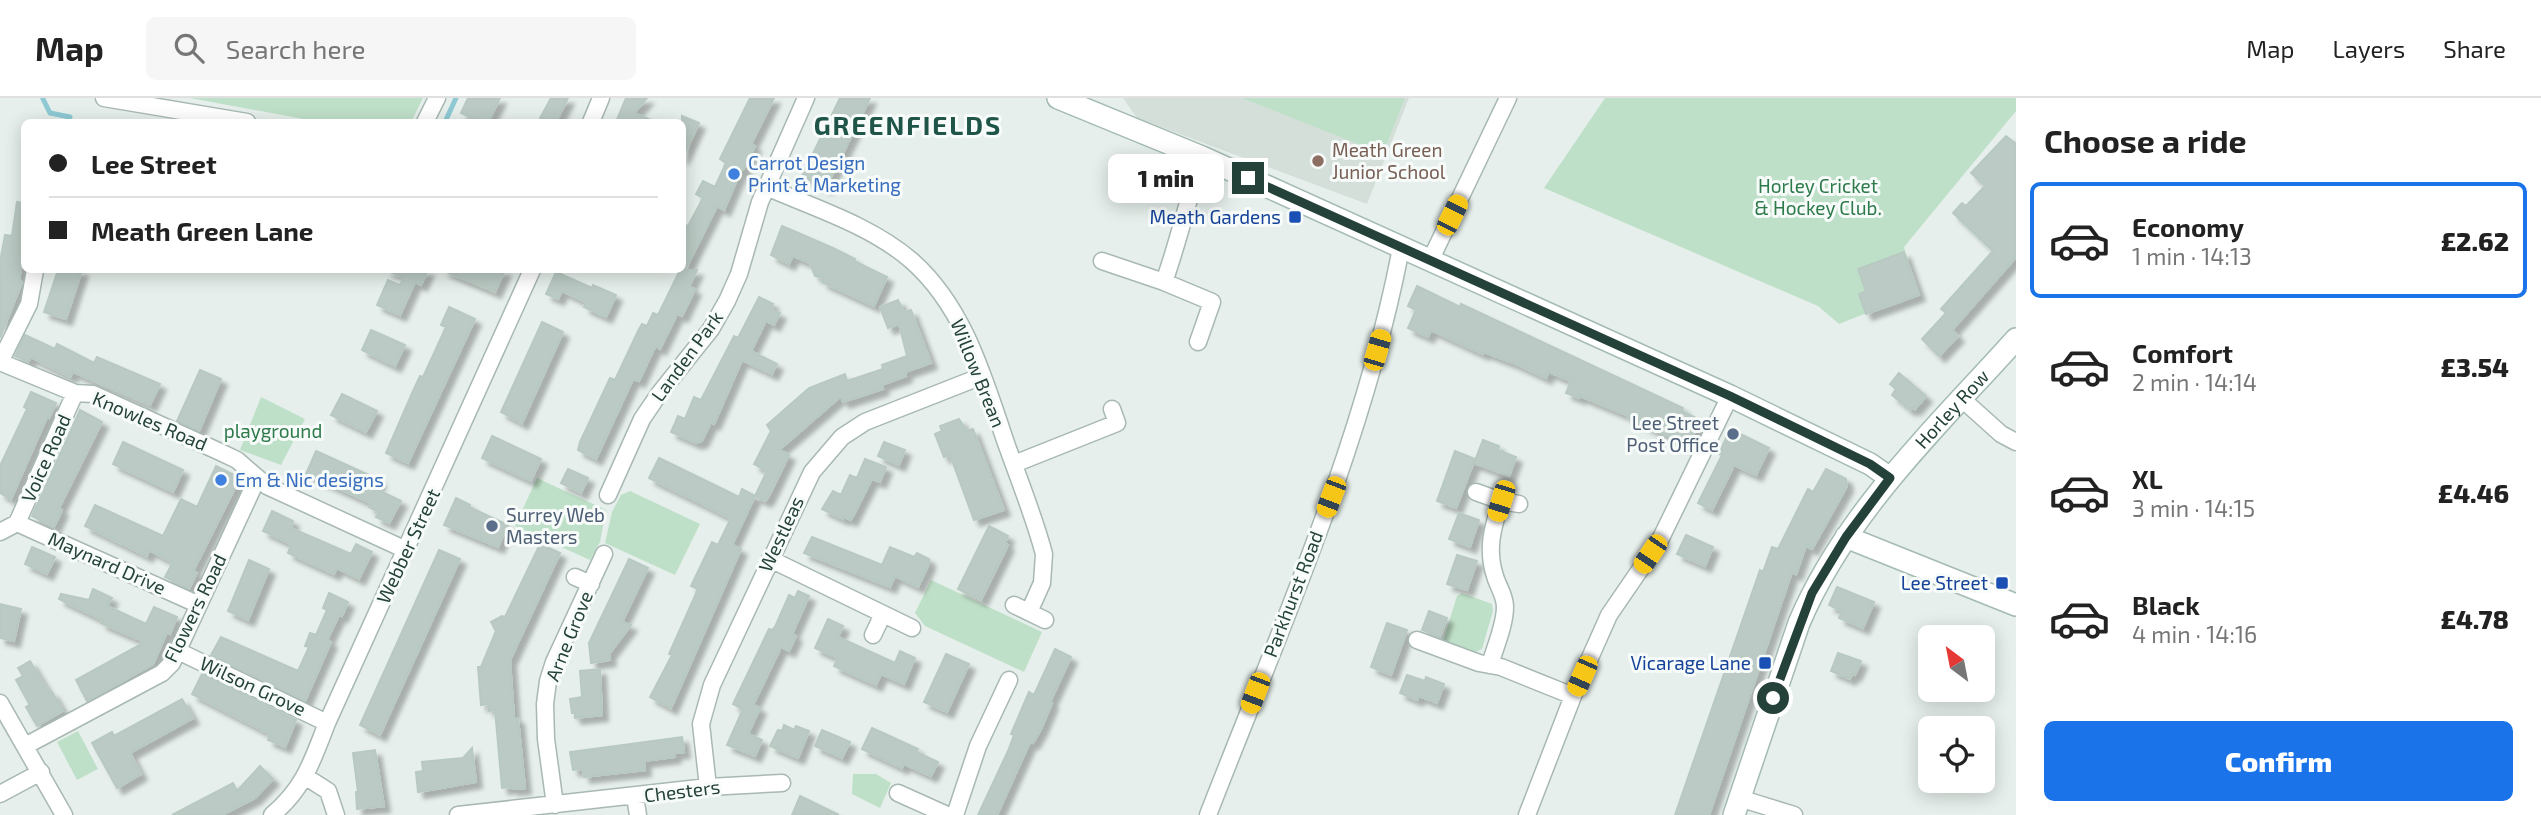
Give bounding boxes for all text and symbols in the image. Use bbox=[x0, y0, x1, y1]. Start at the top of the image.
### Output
search box bbox=[146, 17, 636, 80]
text: Map bbox=[35, 28, 104, 68]
icon: search bbox=[170, 29, 208, 67]
text: Search here bbox=[226, 33, 365, 64]
text: Map bbox=[2246, 34, 2294, 63]
text: Layers bbox=[2332, 34, 2405, 63]
text: Share bbox=[2443, 34, 2506, 63]
district label: GREENFIELDS bbox=[814, 109, 1002, 140]
text: Choose a ride bbox=[2044, 121, 2247, 159]
place label: Meath Green Junior School bbox=[1332, 138, 1446, 183]
text: Lee Street bbox=[91, 148, 217, 179]
place label: Carrot Design Print & Marketing bbox=[748, 151, 901, 196]
marker: Meath Green Junior School bbox=[1310, 153, 1326, 169]
callout: 1 min bbox=[1108, 154, 1224, 202]
route end bbox=[1232, 162, 1264, 194]
text: 1 min bbox=[1138, 164, 1194, 192]
marker: Carrot Design Print & Marketing bbox=[726, 166, 742, 182]
park label: Horley Cricket & Hockey Club. bbox=[1754, 174, 1882, 219]
car bbox=[1434, 192, 1471, 238]
place label: Meath Gardens bbox=[1150, 205, 1281, 228]
marker: Meath Gardens bbox=[1287, 209, 1303, 225]
icon: car bbox=[2048, 209, 2111, 272]
text: Economy bbox=[2132, 211, 2244, 242]
text: Meath Green Lane bbox=[91, 215, 314, 246]
text: £2.62 bbox=[2441, 225, 2509, 256]
text: 1 min · 14:13 bbox=[2132, 242, 2252, 270]
street label: Landen Park bbox=[646, 306, 727, 406]
street label: Willow Brean bbox=[946, 315, 1011, 430]
car bbox=[1362, 327, 1393, 373]
icon: car bbox=[2048, 335, 2111, 398]
text: Comfort bbox=[2132, 337, 2233, 368]
text: £3.54 bbox=[2441, 351, 2509, 382]
street label: Horley Row bbox=[1910, 364, 1994, 453]
text: 2 min · 14:14 bbox=[2132, 368, 2257, 396]
street label: Knowles Road bbox=[89, 386, 211, 455]
street label: Voice Road bbox=[16, 410, 75, 505]
place label: Lee Street Post Office bbox=[1626, 411, 1719, 456]
park label: playground bbox=[224, 419, 322, 442]
marker: Lee Street Post Office bbox=[1725, 426, 1741, 442]
icon: car bbox=[2048, 461, 2111, 524]
text: XL bbox=[2132, 463, 2163, 494]
place label: Em & Nic designs bbox=[235, 468, 384, 491]
marker: Em & Nic designs bbox=[213, 472, 229, 488]
car bbox=[1314, 474, 1349, 520]
text: £4.46 bbox=[2438, 477, 2509, 508]
car bbox=[1485, 478, 1518, 524]
street label: Webber Street bbox=[371, 485, 444, 607]
street label: Westleas bbox=[753, 492, 808, 575]
text: 3 min · 14:15 bbox=[2132, 494, 2255, 522]
place label: Surrey Web Masters bbox=[506, 503, 605, 548]
marker: Surrey Web Masters bbox=[484, 518, 500, 534]
street label: Maynard Drive bbox=[45, 526, 170, 599]
street label: Parkhurst Road bbox=[1258, 528, 1327, 660]
car bbox=[1630, 531, 1671, 577]
street label: Flowers Road bbox=[158, 550, 231, 666]
place label: Lee Street bbox=[1901, 571, 1988, 594]
marker: Lee Street bbox=[1994, 575, 2010, 591]
street label: Arne Grove bbox=[540, 587, 597, 684]
icon: car bbox=[2048, 587, 2111, 650]
text: Black bbox=[2132, 589, 2200, 620]
text: £4.78 bbox=[2441, 603, 2509, 634]
text: 4 min · 14:16 bbox=[2132, 620, 2257, 648]
north arrow bbox=[1918, 625, 1995, 702]
map controls bbox=[1918, 625, 1995, 793]
street label: Wilson Grove bbox=[197, 651, 310, 720]
place label: Vicarage Lane bbox=[1631, 651, 1751, 674]
car bbox=[1564, 653, 1601, 699]
marker: Vicarage Lane bbox=[1757, 655, 1773, 671]
car bbox=[1238, 670, 1273, 716]
route start bbox=[1757, 682, 1789, 714]
button: locate bbox=[1918, 716, 1995, 793]
button: Confirm bbox=[2044, 721, 2513, 801]
street label: Chesters bbox=[643, 774, 721, 807]

